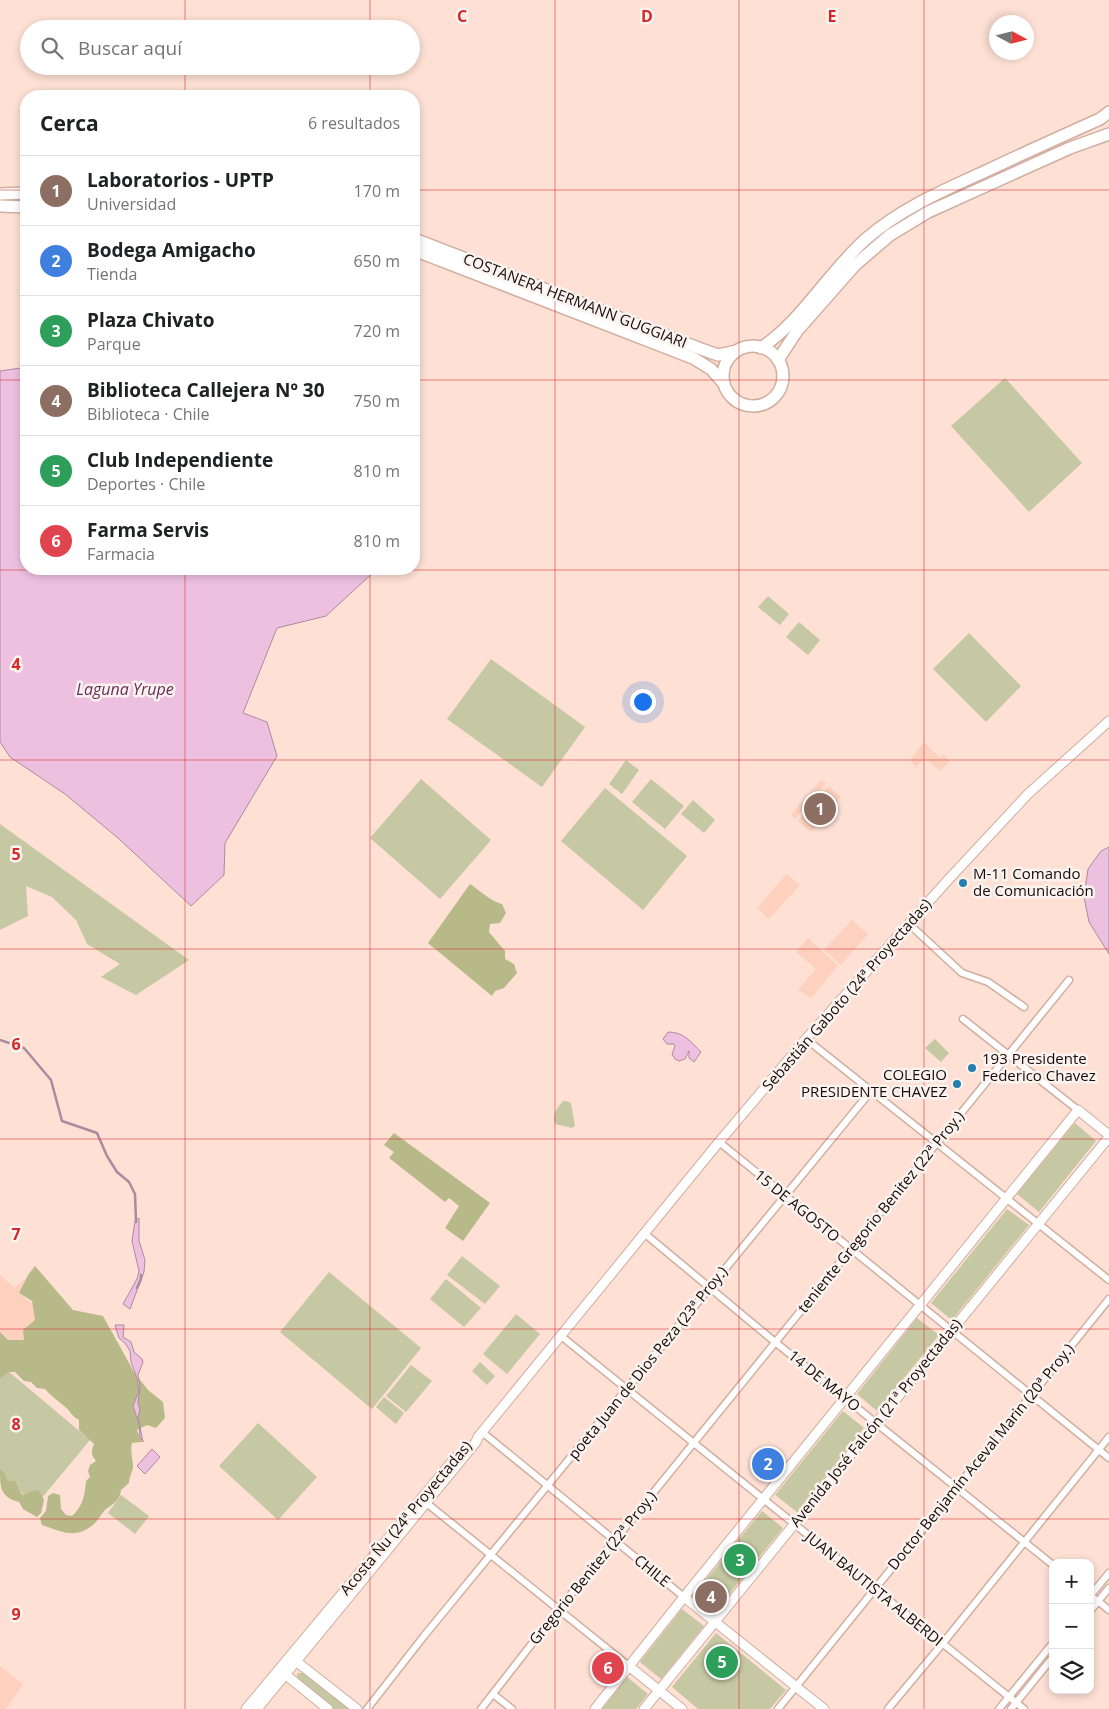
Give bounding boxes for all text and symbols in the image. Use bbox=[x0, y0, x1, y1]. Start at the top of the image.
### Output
text: C bbox=[457, 5, 467, 27]
text: D bbox=[641, 5, 653, 27]
text: E bbox=[828, 5, 837, 27]
north arrow bbox=[989, 15, 1034, 60]
search box bbox=[20, 20, 420, 75]
icon: search bbox=[38, 34, 66, 62]
text: Buscar aquí bbox=[78, 35, 182, 61]
text: Cerca bbox=[40, 109, 99, 137]
text: 6 resultados bbox=[308, 112, 400, 134]
text: Laboratorios - UPTP bbox=[87, 167, 274, 193]
text: 1 bbox=[51, 180, 61, 202]
text: 170 m bbox=[354, 180, 400, 202]
text: Universidad bbox=[87, 193, 176, 215]
text: Bodega Amigacho bbox=[87, 237, 256, 263]
street label: COSTANERA HERMANN GUGGIARI bbox=[461, 248, 690, 352]
text: 2 bbox=[51, 250, 61, 272]
text: 650 m bbox=[354, 250, 400, 272]
text: Tienda bbox=[87, 263, 137, 285]
text: Plaza Chivato bbox=[87, 307, 215, 333]
text: 3 bbox=[51, 320, 61, 342]
text: 720 m bbox=[354, 320, 400, 342]
text: Parque bbox=[87, 333, 141, 355]
text: Biblioteca Callejera Nº 30 bbox=[87, 377, 325, 403]
text: 4 bbox=[51, 390, 61, 412]
text: 750 m bbox=[354, 390, 400, 412]
text: Biblioteca · Chile bbox=[87, 403, 210, 425]
text: Club Independiente bbox=[87, 447, 273, 473]
text: 5 bbox=[51, 460, 61, 482]
text: 810 m bbox=[354, 460, 400, 482]
text: Deportes · Chile bbox=[87, 473, 205, 495]
text: Farma Servis bbox=[87, 517, 209, 543]
text: 6 bbox=[51, 530, 61, 552]
text: 810 m bbox=[354, 530, 400, 552]
text: Farmacia bbox=[87, 543, 155, 565]
text: 4 bbox=[11, 653, 21, 675]
water label: Laguna Yrupe bbox=[76, 678, 174, 700]
your location bbox=[630, 689, 656, 715]
pin: 1 bbox=[804, 790, 836, 828]
text: 5 bbox=[11, 843, 21, 865]
place label: M-11 Comando de Comunicación bbox=[973, 863, 1094, 900]
marker: M-11 Comando de Comunicación bbox=[957, 877, 969, 889]
street label: Sebastián Gaboto (24ª Proyectadas) bbox=[757, 894, 935, 1095]
text: 6 bbox=[11, 1033, 21, 1055]
place label: 193 Presidente Federico Chavez bbox=[982, 1048, 1096, 1085]
marker: 193 Presidente Federico Chavez bbox=[966, 1062, 978, 1074]
place label: COLEGIO PRESIDENTE CHAVEZ bbox=[801, 1064, 947, 1101]
marker: COLEGIO PRESIDENTE CHAVEZ bbox=[951, 1078, 963, 1090]
street label: teniente Gregorio Benitez (22ª Proy.) bbox=[792, 1106, 968, 1316]
street label: 15 DE AGOSTO bbox=[751, 1165, 844, 1246]
text: 7 bbox=[11, 1223, 21, 1245]
street label: poeta Juan de Dios Peza (23ª Proy.) bbox=[563, 1262, 731, 1463]
street label: Avenida José Falcón (21ª Proyectadas) bbox=[785, 1314, 966, 1531]
street label: Doctor Benjamín Aceval Marin (20ª Proy.) bbox=[882, 1339, 1078, 1574]
street label: 14 DE MAYO bbox=[784, 1345, 865, 1415]
text: 8 bbox=[11, 1413, 21, 1435]
street label: Acosta Ñu (24ª Proyectadas) bbox=[335, 1436, 476, 1599]
pin: 2 bbox=[752, 1445, 784, 1483]
street label: Gregorio Benitez (22ª Proy.) bbox=[524, 1486, 660, 1648]
street label: JUAN BAUTISTA ALBERDI bbox=[800, 1525, 948, 1650]
pin: 3 bbox=[724, 1541, 756, 1579]
street label: CHILE bbox=[630, 1550, 675, 1591]
map controls bbox=[1049, 1559, 1094, 1694]
button: + bbox=[1049, 1559, 1094, 1604]
pin: 4 bbox=[695, 1578, 727, 1616]
text: 9 bbox=[11, 1603, 21, 1625]
button: − bbox=[1049, 1604, 1094, 1649]
pin: 5 bbox=[706, 1643, 738, 1681]
pin: 6 bbox=[592, 1649, 624, 1687]
button: layers bbox=[1049, 1649, 1094, 1694]

